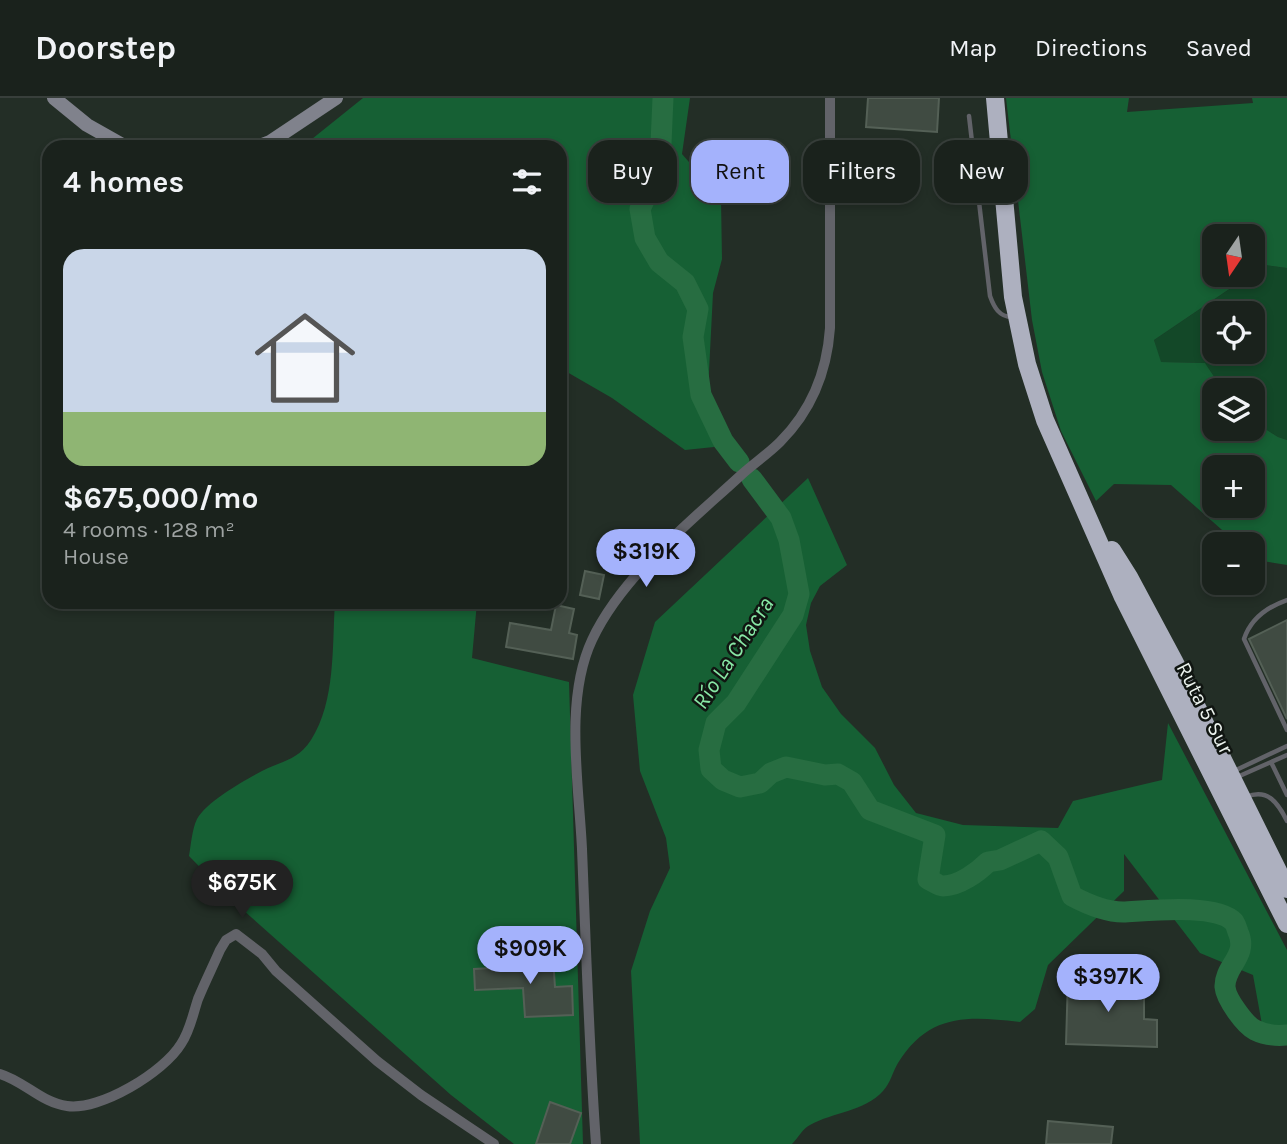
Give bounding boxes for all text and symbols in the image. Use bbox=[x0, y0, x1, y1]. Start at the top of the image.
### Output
text: Doorstep bbox=[35, 29, 176, 67]
text: Map bbox=[949, 34, 997, 62]
text: Directions bbox=[1035, 34, 1148, 62]
text: Saved bbox=[1186, 34, 1252, 62]
chip: Buy bbox=[588, 140, 677, 203]
chip: Rent bbox=[691, 140, 789, 203]
chip: Filters bbox=[803, 140, 920, 203]
chip: New bbox=[934, 140, 1028, 203]
icon: filters bbox=[508, 163, 546, 201]
text: 4 homes bbox=[63, 164, 184, 200]
north arrow bbox=[1202, 224, 1265, 287]
map controls bbox=[1202, 224, 1265, 595]
icon: home bbox=[242, 295, 368, 421]
button: locate bbox=[1202, 301, 1265, 364]
button: layers bbox=[1202, 378, 1265, 441]
button: + bbox=[1202, 455, 1265, 518]
text: $675,000/mo bbox=[63, 480, 258, 516]
text: 4 rooms · 128 m² bbox=[63, 516, 235, 543]
pin: $319K bbox=[597, 530, 695, 589]
button: − bbox=[1202, 532, 1265, 595]
text: $319K bbox=[612, 538, 680, 565]
text: House bbox=[63, 543, 129, 570]
water label: Río La Chacra bbox=[687, 592, 779, 714]
street label: Ruta 5 Sur bbox=[1172, 658, 1239, 758]
pin: $675K bbox=[193, 860, 291, 920]
text: $675K bbox=[207, 869, 277, 896]
pin: $909K bbox=[481, 926, 579, 986]
text: $909K bbox=[493, 935, 567, 962]
pin: $397K bbox=[1059, 954, 1157, 1014]
text: $397K bbox=[1073, 963, 1143, 990]

